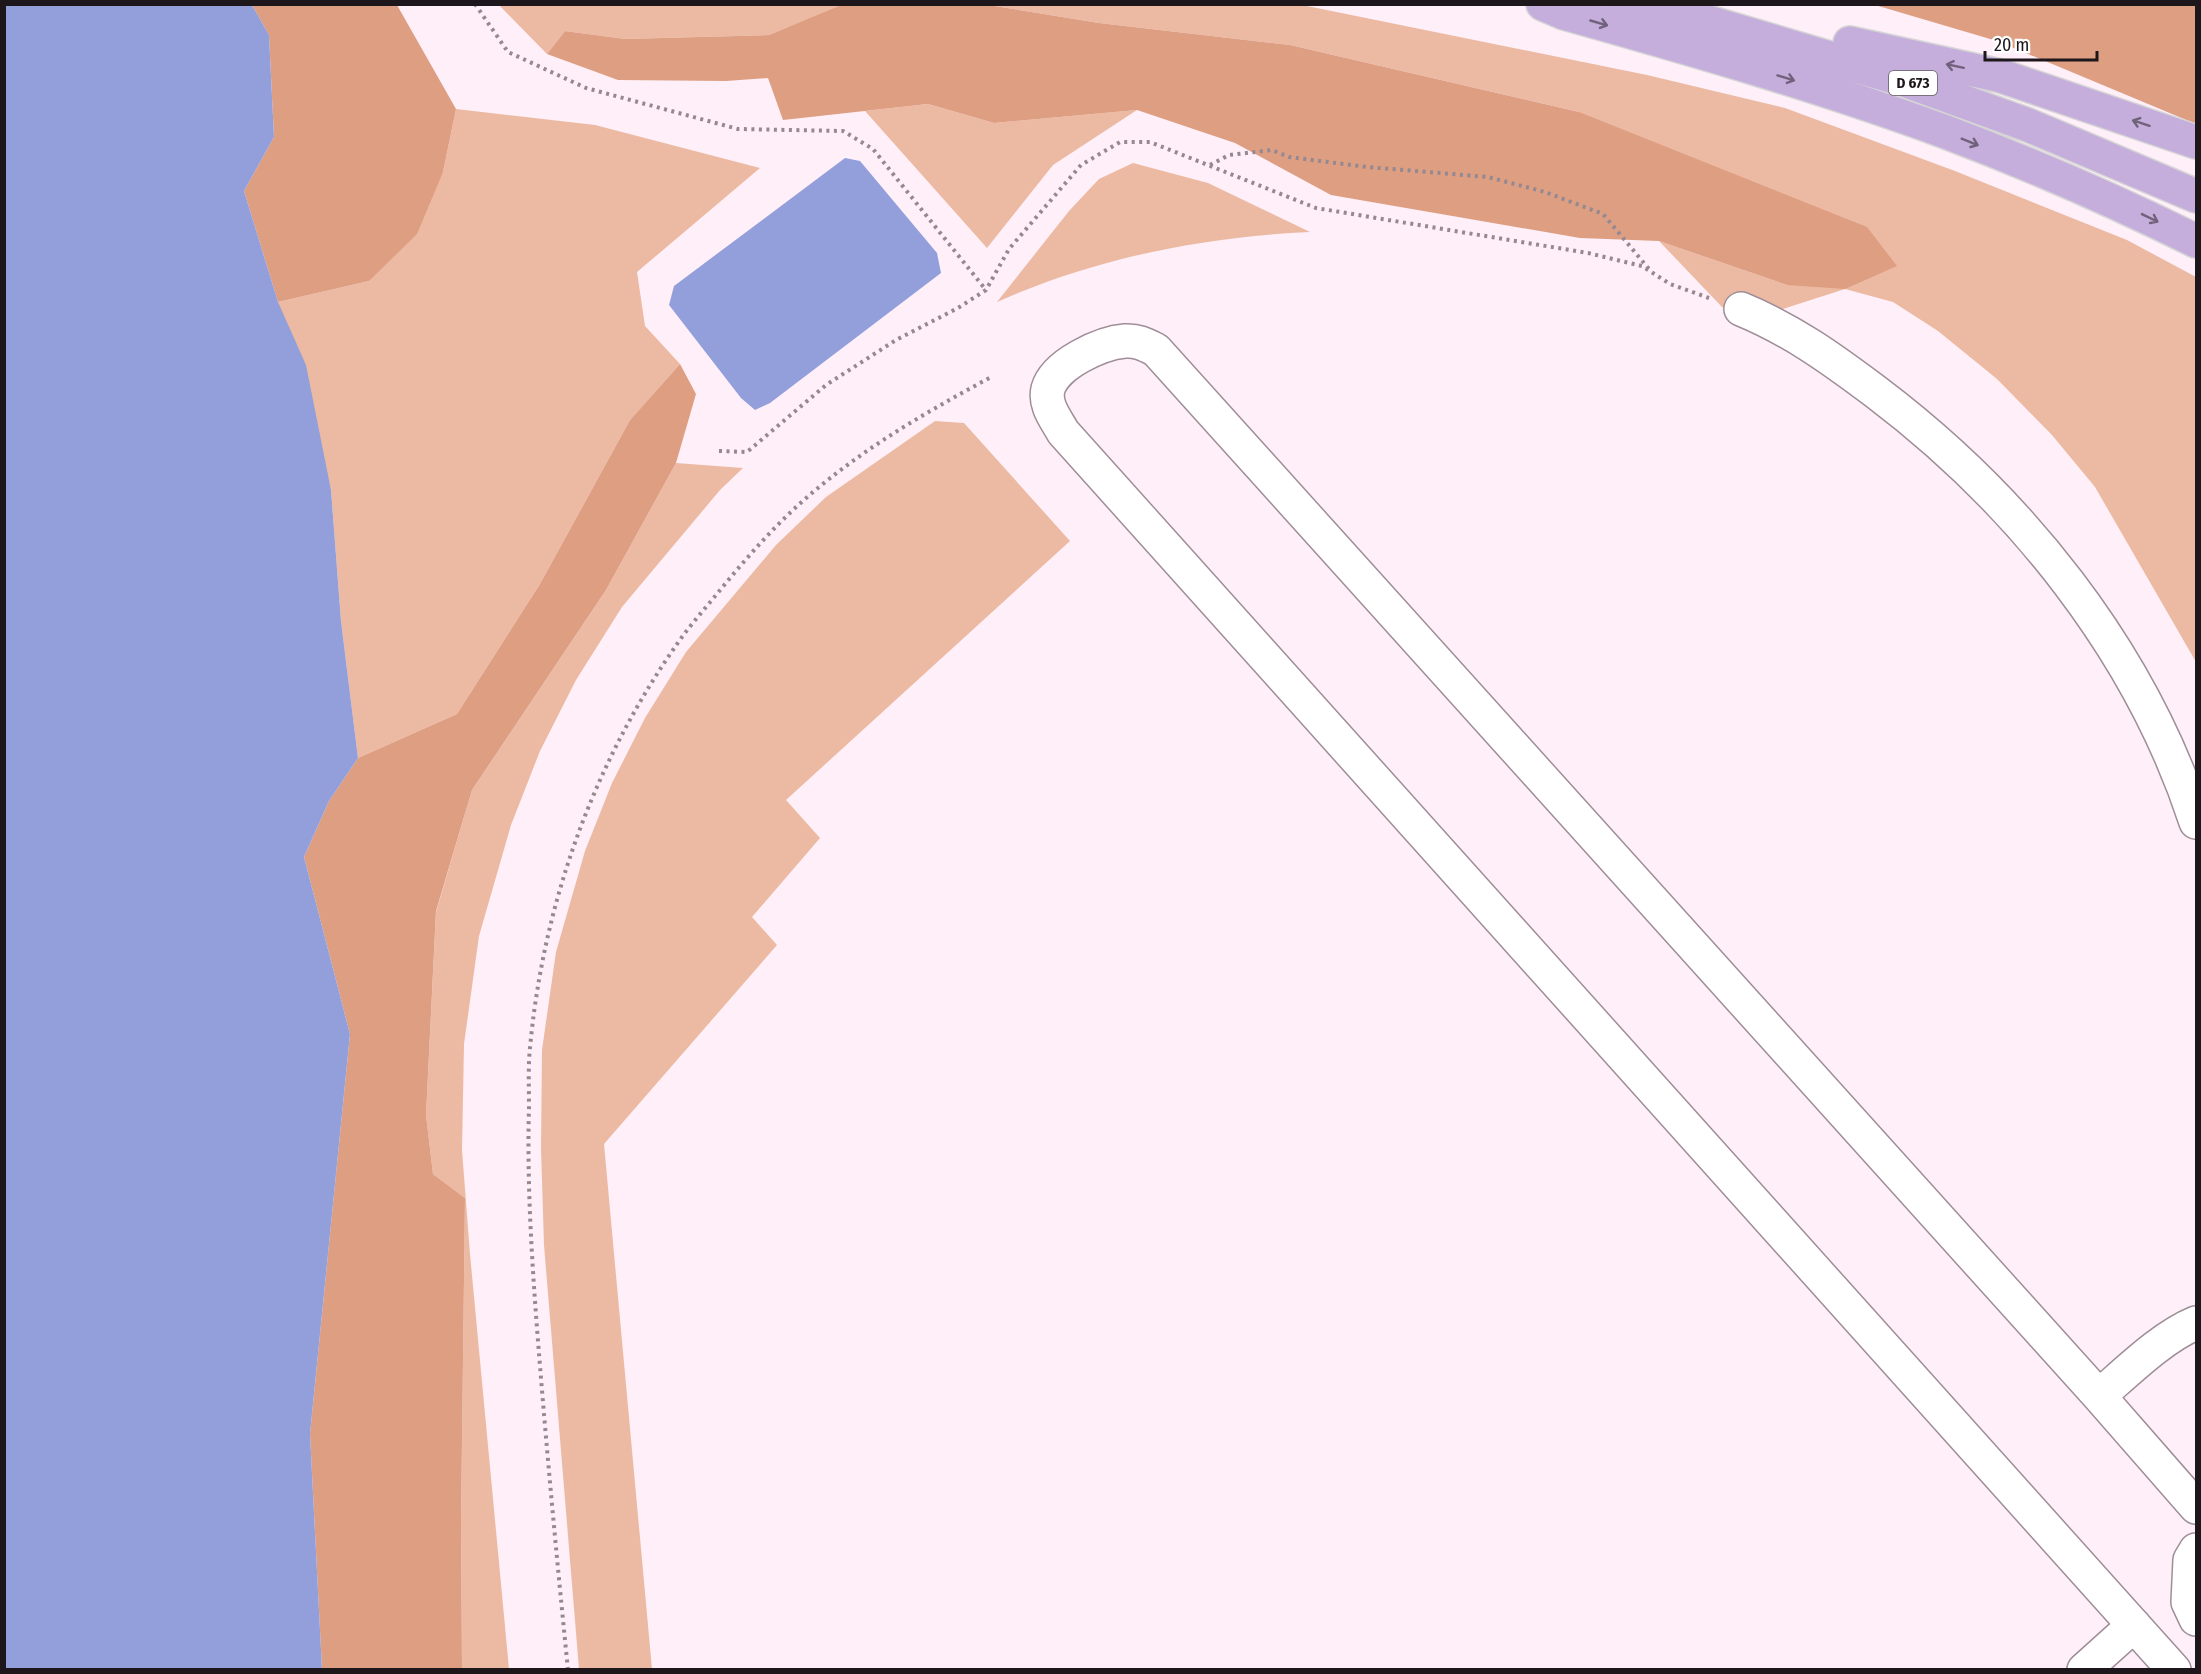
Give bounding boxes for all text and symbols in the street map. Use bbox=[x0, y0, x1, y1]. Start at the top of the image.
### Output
one-way arrow bbox=[1589, 18, 1608, 29]
scale bar bbox=[1985, 24, 2098, 62]
text: 20 m bbox=[1994, 34, 2029, 56]
one-way arrow bbox=[1946, 59, 1965, 71]
road number: D 673 bbox=[1889, 71, 1937, 95]
one-way arrow bbox=[1776, 73, 1795, 84]
one-way arrow bbox=[2132, 117, 2151, 128]
one-way arrow bbox=[1960, 137, 1979, 148]
one-way arrow bbox=[2140, 213, 2158, 224]

